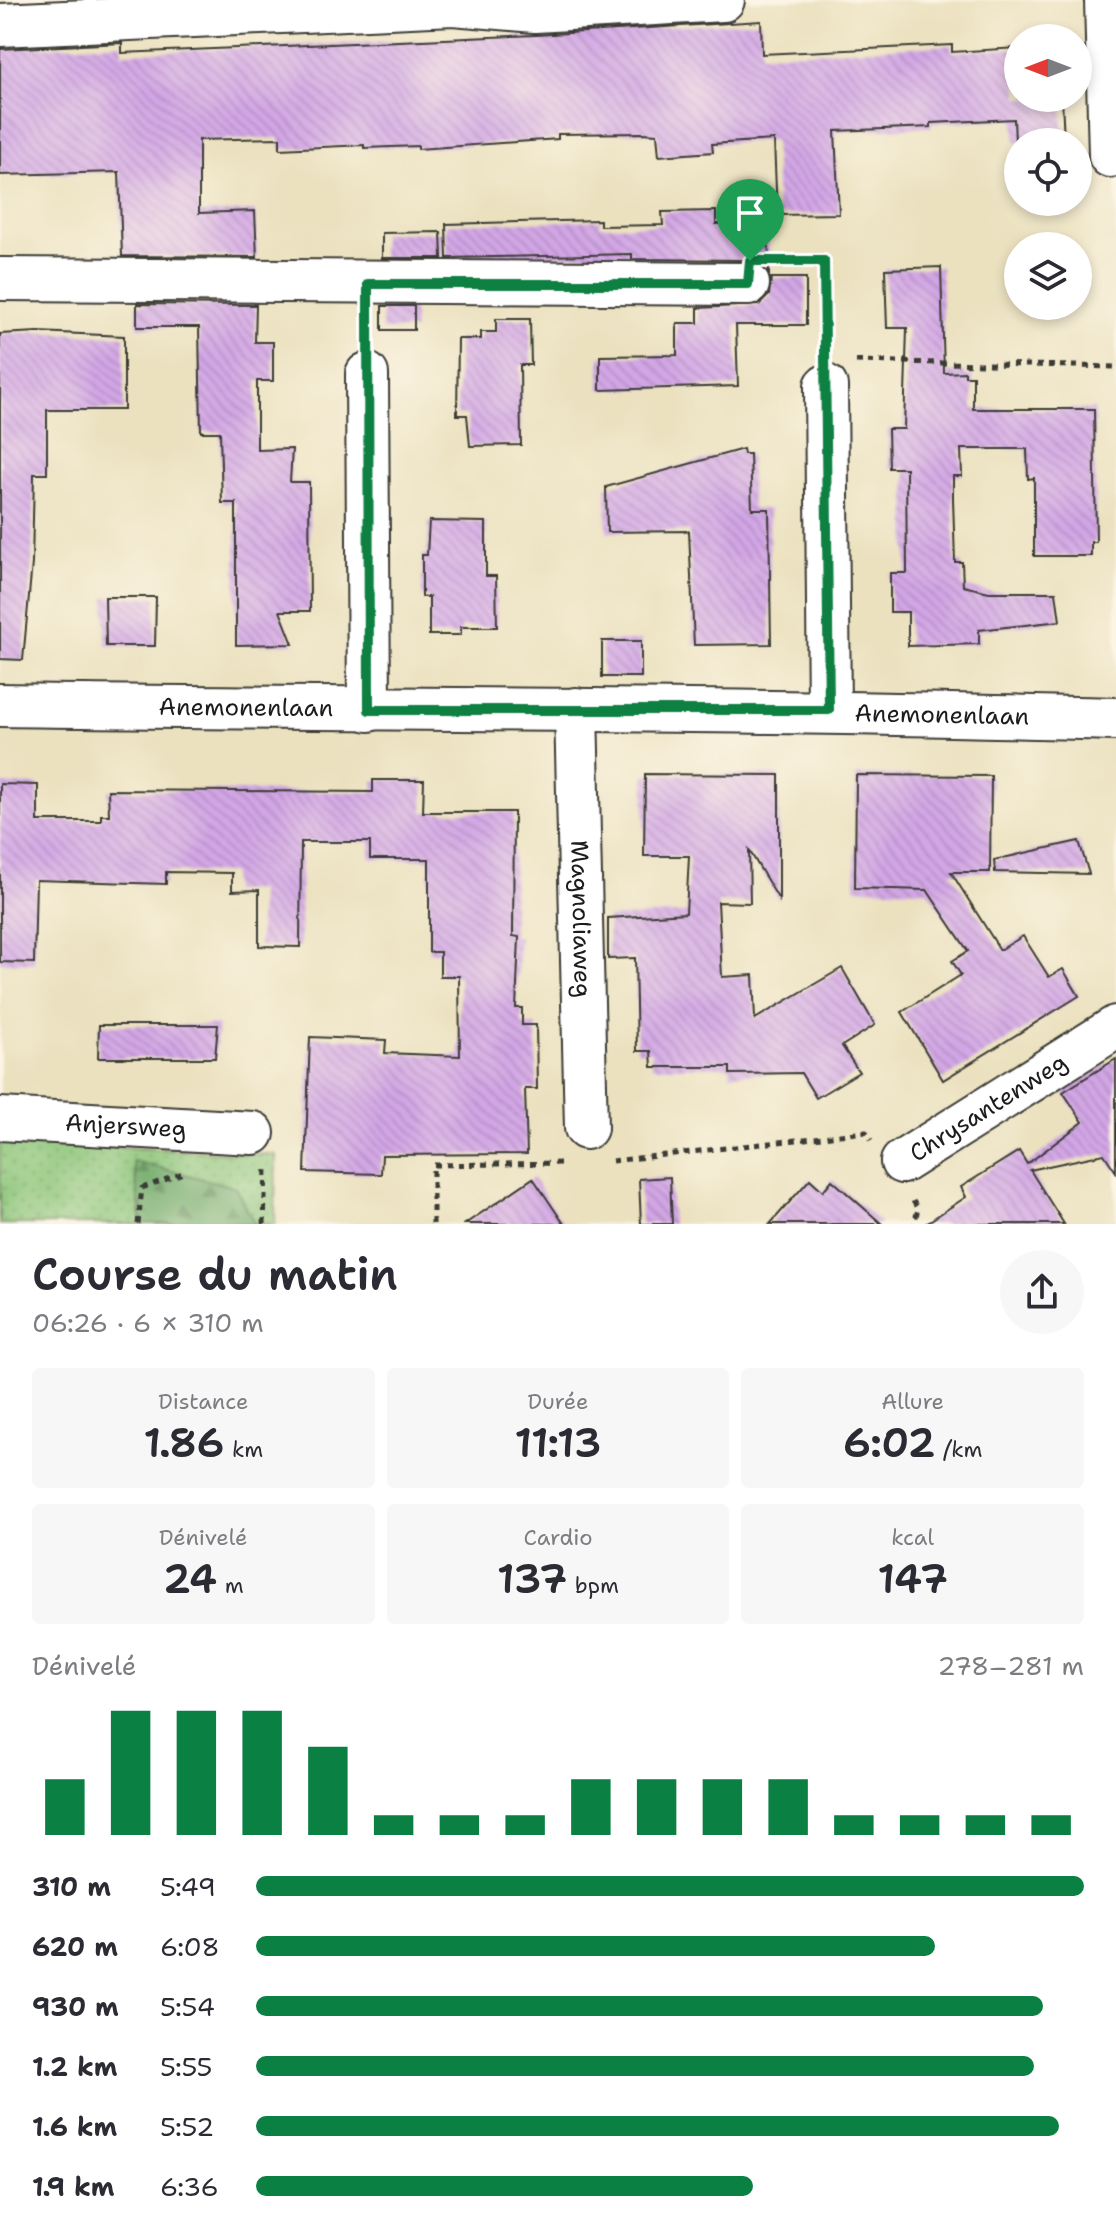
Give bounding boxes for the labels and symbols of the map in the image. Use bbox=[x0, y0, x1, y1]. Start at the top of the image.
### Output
north arrow bbox=[1004, 24, 1092, 112]
pin bbox=[716, 179, 784, 261]
street label: Anemonenlaan bbox=[159, 691, 333, 724]
street label: Anemonenlaan bbox=[854, 697, 1030, 733]
street label: Magnoliaweg bbox=[563, 840, 599, 998]
street label: Chrysantenweg bbox=[904, 1046, 1073, 1169]
street label: Anjersweg bbox=[64, 1107, 187, 1145]

